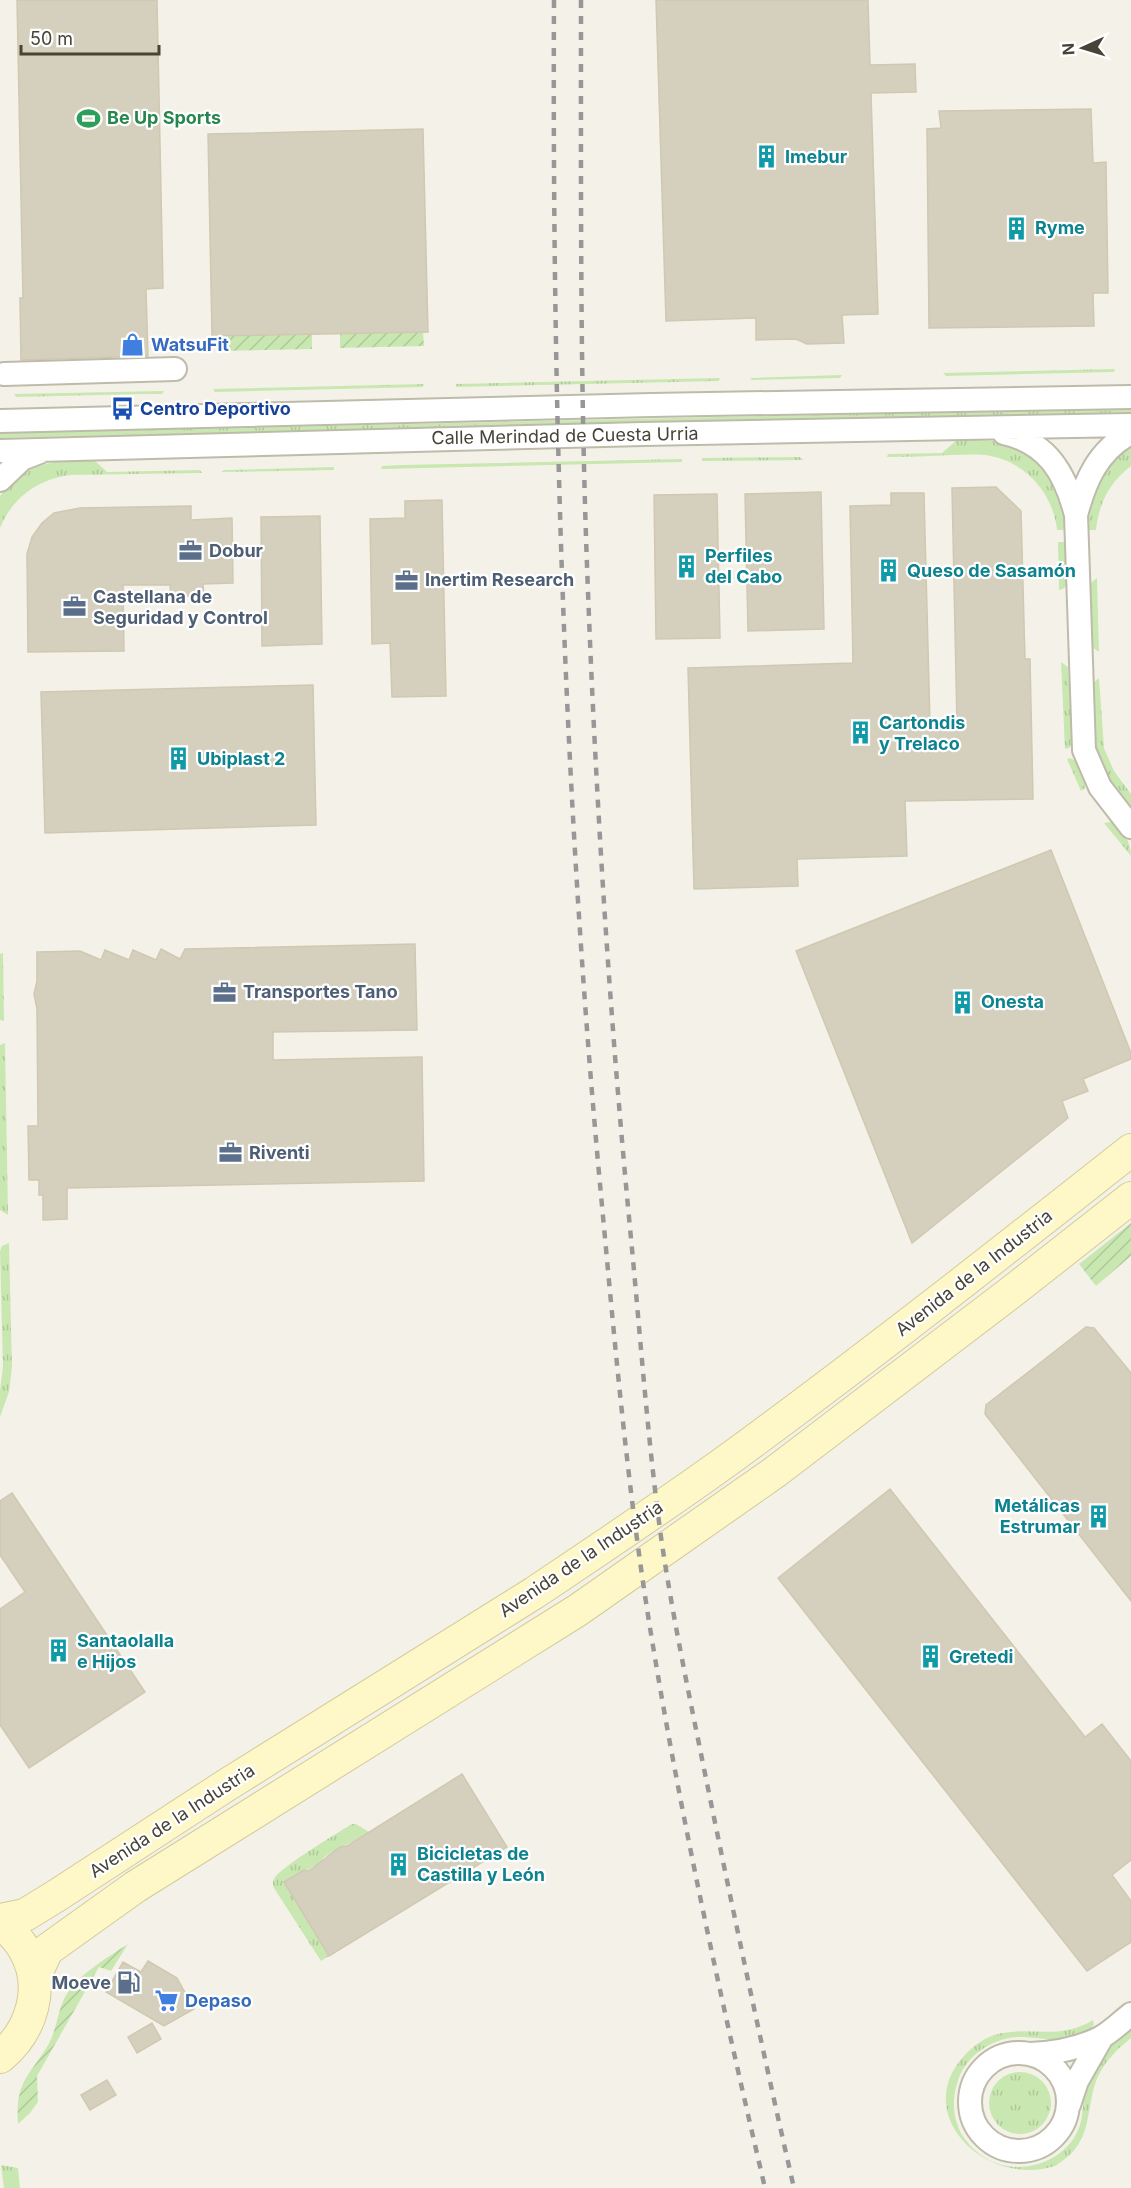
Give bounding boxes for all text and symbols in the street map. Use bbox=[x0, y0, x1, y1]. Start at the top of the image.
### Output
scale bar bbox=[21, 18, 159, 56]
north arrow bbox=[1053, 18, 1113, 78]
text: 50 m bbox=[30, 28, 73, 49]
text: N bbox=[1058, 42, 1078, 56]
sports icon: Be Up Sports bbox=[76, 105, 102, 131]
place label: Be Up Sports bbox=[107, 107, 221, 128]
building icon: Imebur bbox=[754, 144, 780, 170]
place label: Imebur bbox=[785, 146, 847, 167]
building icon: Ryme bbox=[1004, 215, 1030, 241]
place label: Ryme bbox=[1035, 217, 1085, 238]
shop icon: WatsuFit bbox=[120, 332, 146, 358]
place label: WatsuFit bbox=[151, 334, 229, 355]
bus stop icon: Centro Deportivo bbox=[109, 396, 135, 422]
place label: Centro Deportivo bbox=[140, 398, 291, 419]
street label: Calle Merindad de Cuesta Urria bbox=[431, 423, 699, 448]
office icon: Dobur bbox=[178, 538, 204, 564]
place label: Dobur bbox=[209, 540, 263, 561]
place label: Perfiles del Cabo bbox=[705, 545, 782, 587]
building icon: Perfiles del Cabo bbox=[674, 553, 700, 579]
building icon: Queso de Sasamón bbox=[876, 558, 902, 584]
place label: Queso de Sasamón bbox=[907, 560, 1076, 581]
office icon: Inertim Research bbox=[394, 567, 420, 593]
place label: Inertim Research bbox=[425, 569, 574, 590]
place label: Castellana de Seguridad y Control bbox=[93, 586, 268, 628]
office icon: Castellana de Seguridad y Control bbox=[62, 594, 88, 620]
place label: Cartondis y Trelaco bbox=[879, 712, 965, 754]
building icon: Cartondis y Trelaco bbox=[848, 720, 874, 746]
building icon: Ubiplast 2 bbox=[166, 746, 192, 772]
place label: Ubiplast 2 bbox=[197, 748, 285, 769]
office icon: Transportes Tano bbox=[212, 979, 238, 1005]
place label: Transportes Tano bbox=[243, 981, 398, 1002]
building icon: Onesta bbox=[950, 989, 976, 1015]
place label: Onesta bbox=[981, 991, 1044, 1012]
office icon: Riventi bbox=[218, 1140, 244, 1166]
place label: Riventi bbox=[249, 1142, 310, 1163]
street label: Avenida de la Industria bbox=[891, 1205, 1056, 1340]
place label: Metálicas Estrumar bbox=[994, 1495, 1080, 1537]
street label: Avenida de la Industria bbox=[495, 1496, 667, 1621]
building icon: Metálicas Estrumar bbox=[1085, 1503, 1111, 1529]
place label: Santaolalla e Hijos bbox=[77, 1630, 174, 1672]
building icon: Santaolalla e Hijos bbox=[46, 1638, 72, 1664]
building icon: Gretedi bbox=[918, 1644, 944, 1670]
place label: Gretedi bbox=[949, 1646, 1014, 1667]
street label: Avenida de la Industria bbox=[85, 1759, 258, 1882]
place label: Bicicletas de Castilla y León bbox=[417, 1843, 545, 1885]
building icon: Bicicletas de Castilla y León bbox=[386, 1851, 412, 1877]
fuel station icon: Moeve bbox=[116, 1970, 142, 1996]
place label: Moeve bbox=[52, 1972, 111, 1993]
supermarket icon: Depaso bbox=[154, 1988, 180, 2014]
place label: Depaso bbox=[185, 1990, 252, 2011]

